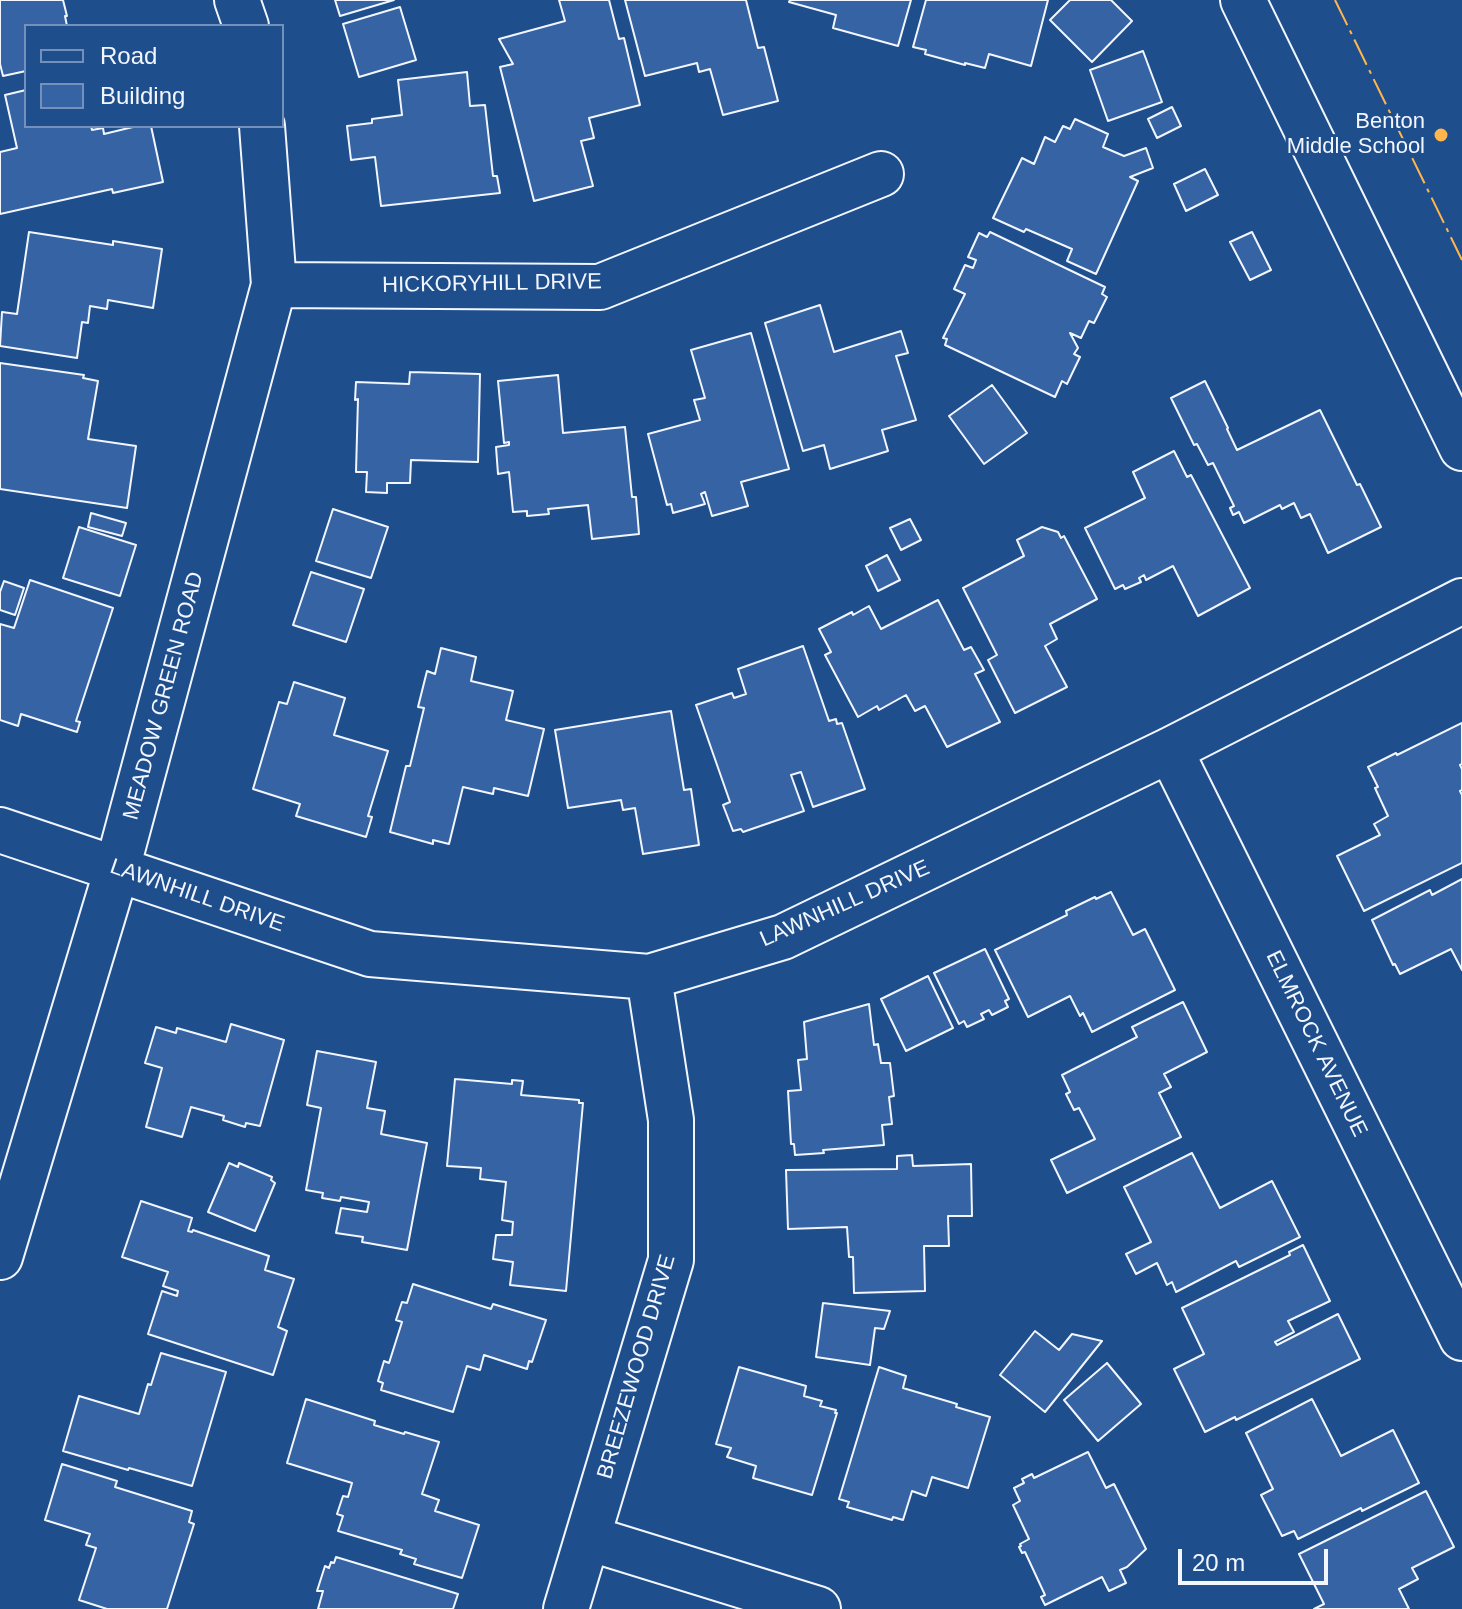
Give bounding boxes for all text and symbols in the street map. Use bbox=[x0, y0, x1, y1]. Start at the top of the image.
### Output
legend bbox=[24, 24, 284, 128]
text: Road bbox=[100, 42, 157, 69]
text: Building bbox=[100, 82, 185, 109]
place label: Benton Middle School bbox=[1287, 109, 1425, 160]
marker: Benton Middle School bbox=[1432, 126, 1450, 144]
street label: HICKORYHILL DRIVE bbox=[382, 269, 602, 299]
street label: MEADOW GREEN ROAD bbox=[118, 569, 210, 823]
street label: LAWNHILL DRIVE bbox=[106, 854, 288, 938]
street label: LAWNHILL DRIVE bbox=[756, 855, 934, 953]
street label: ELMROCK AVENUE bbox=[1259, 947, 1373, 1141]
street label: BREEZEWOOD DRIVE bbox=[592, 1252, 682, 1482]
scale bar bbox=[1182, 1533, 1332, 1583]
text: 20 m bbox=[1192, 1549, 1245, 1576]

